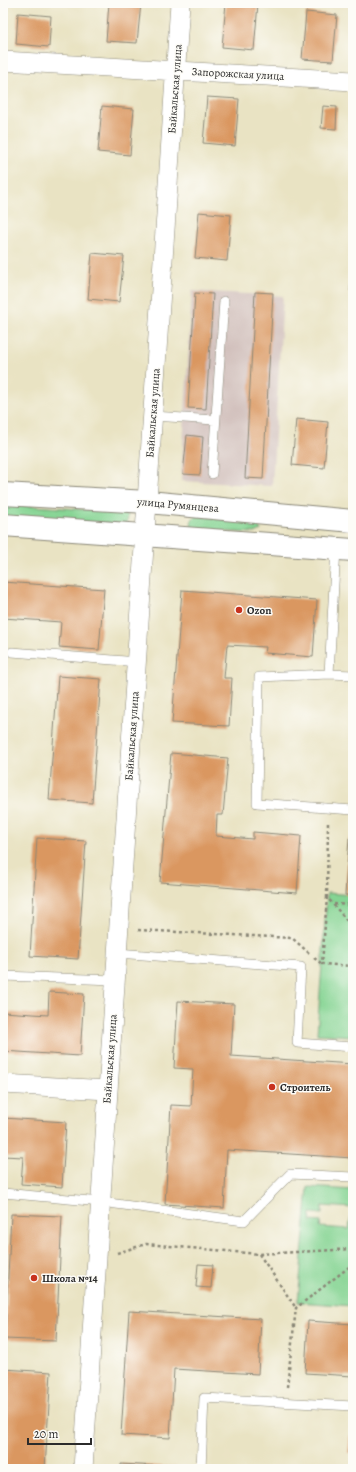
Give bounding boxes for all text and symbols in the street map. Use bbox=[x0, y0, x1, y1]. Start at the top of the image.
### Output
street label: Байкальская улица bbox=[164, 43, 186, 134]
street label: Запорожская улица bbox=[191, 64, 286, 84]
street label: Байкальская улица bbox=[142, 367, 164, 458]
street label: улица Румянцева bbox=[136, 494, 220, 516]
place label: Ozon bbox=[247, 603, 271, 618]
marker: Ozon bbox=[234, 605, 244, 615]
street label: Байкальская улица bbox=[121, 690, 143, 781]
street label: Байкальская улица bbox=[99, 1013, 121, 1104]
place label: Строитель bbox=[280, 1080, 331, 1095]
marker: Строитель bbox=[267, 1082, 277, 1092]
place label: Школа №14 bbox=[42, 1271, 98, 1286]
marker: Школа №14 bbox=[29, 1273, 39, 1283]
scale bar bbox=[28, 1420, 91, 1446]
text: 20 m bbox=[34, 1426, 58, 1442]

